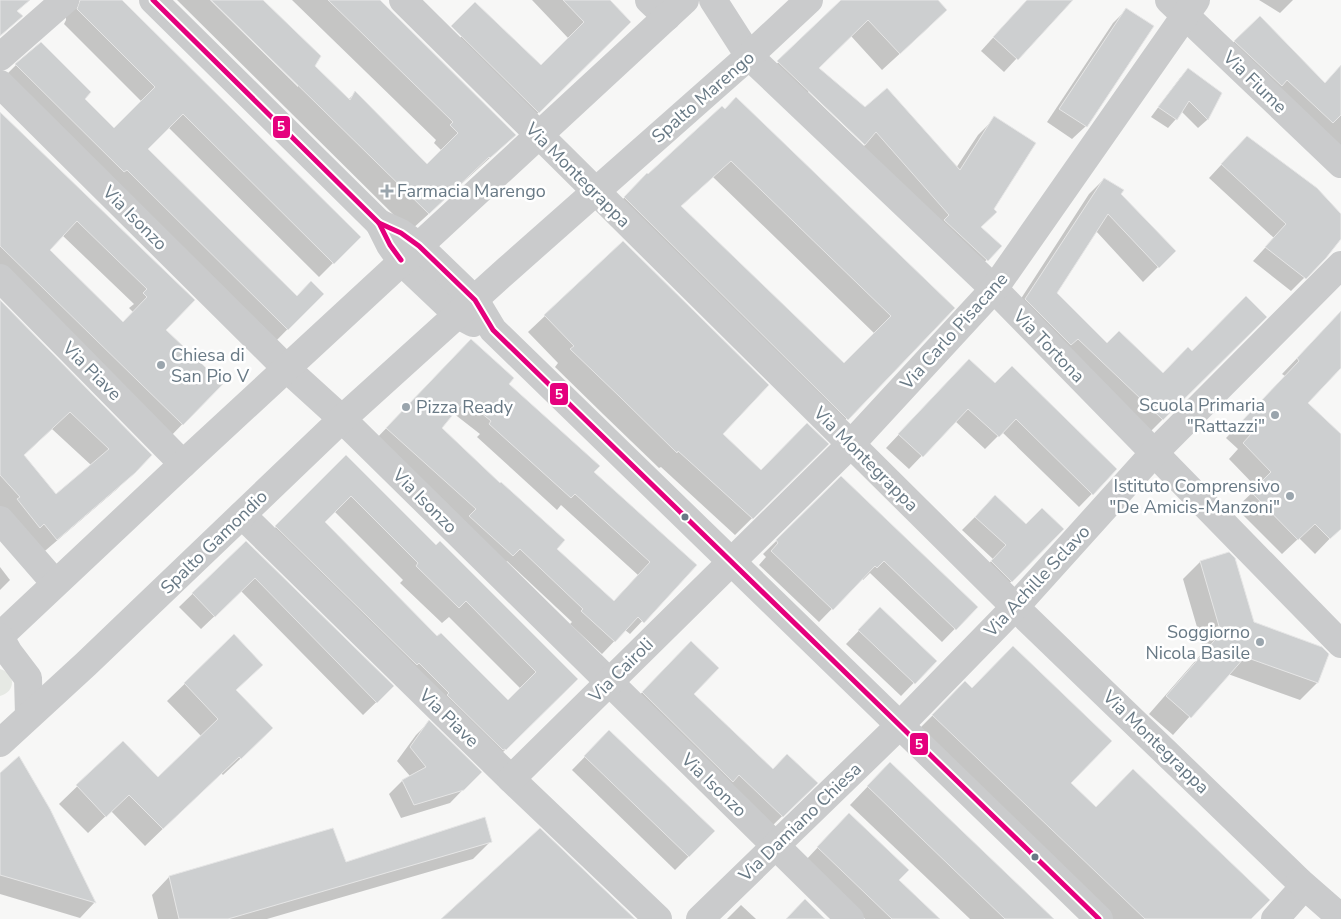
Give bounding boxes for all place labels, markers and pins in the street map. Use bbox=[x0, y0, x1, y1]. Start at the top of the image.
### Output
place label: Farmacia Marengo bbox=[397, 179, 546, 203]
marker: Farmacia Marengo bbox=[381, 185, 393, 197]
place label: Chiesa di San Pio V bbox=[171, 343, 250, 388]
marker: Chiesa di San Pio V bbox=[155, 359, 167, 371]
place label: Scuola Primaria "Rattazzi" bbox=[1139, 393, 1265, 438]
place label: Pizza Ready bbox=[416, 395, 514, 419]
marker: Pizza Ready bbox=[400, 401, 412, 413]
marker: Scuola Primaria "Rattazzi" bbox=[1269, 409, 1281, 421]
place label: Istituto Comprensivo "De Amicis-Manzoni" bbox=[1109, 474, 1280, 519]
marker: Istituto Comprensivo "De Amicis-Manzoni" bbox=[1284, 490, 1296, 502]
unlabelled marker bbox=[680, 512, 690, 522]
place label: Soggiorno Nicola Basile bbox=[1145, 620, 1250, 665]
marker: Soggiorno Nicola Basile bbox=[1254, 636, 1266, 648]
unlabelled marker bbox=[1030, 852, 1040, 862]

